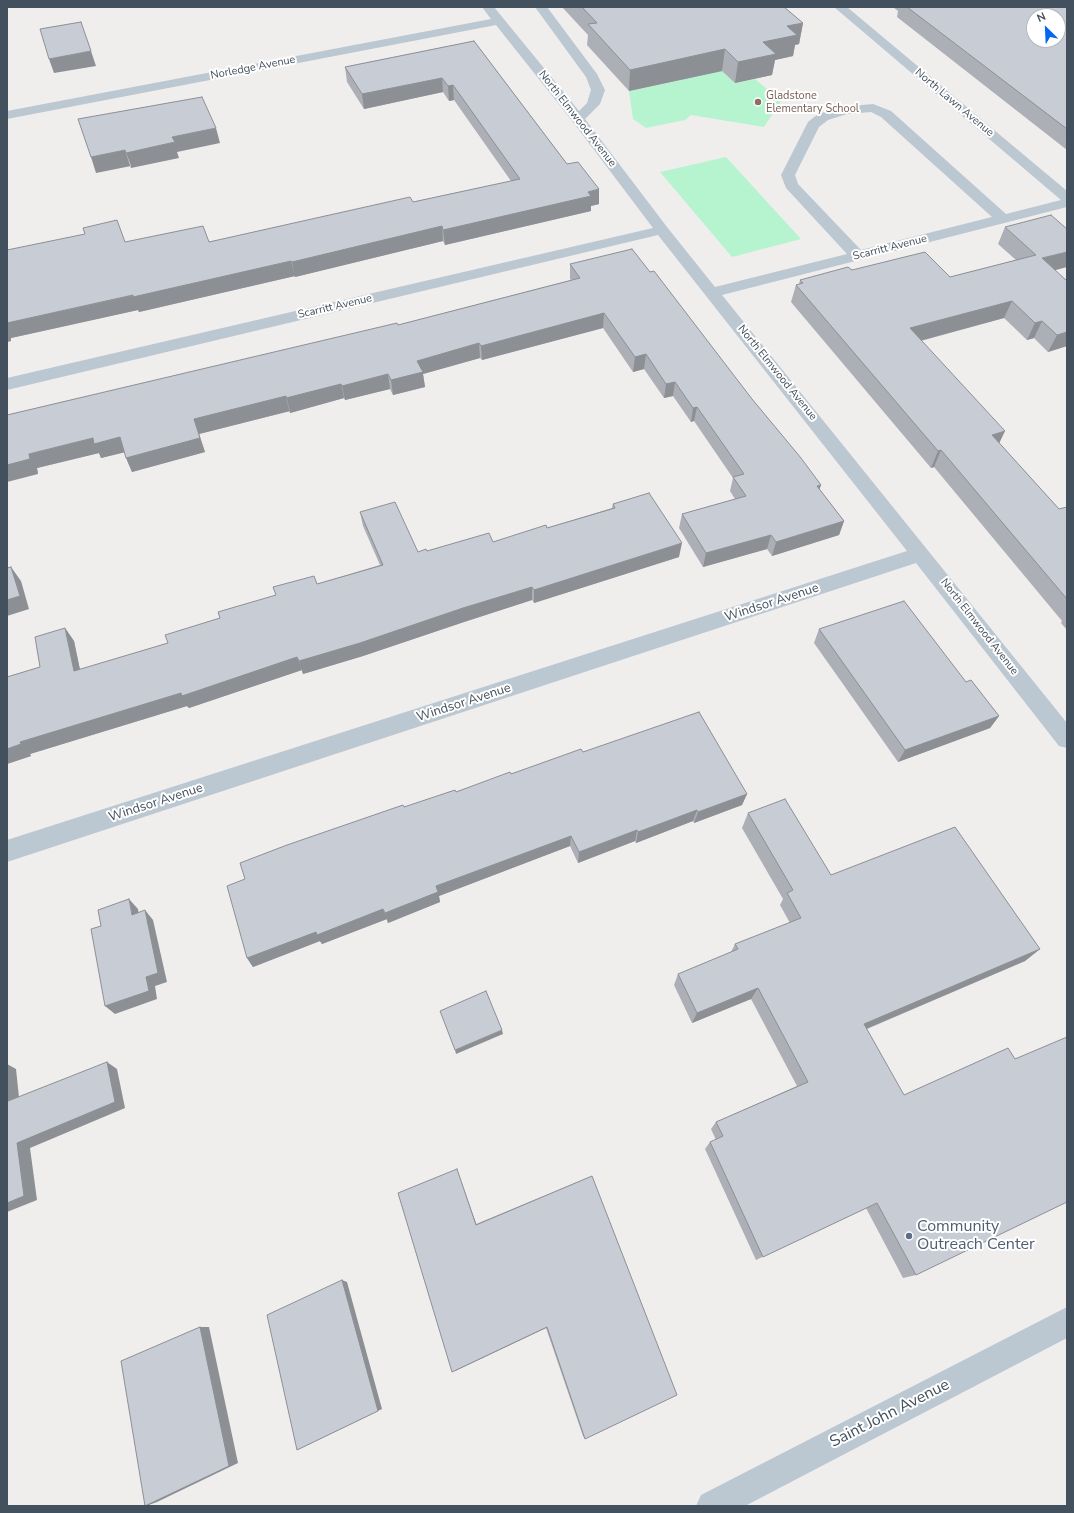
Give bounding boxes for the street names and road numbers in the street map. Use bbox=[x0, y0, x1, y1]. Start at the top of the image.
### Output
street label: Norledge Avenue bbox=[209, 53, 297, 83]
street label: North Lawn Avenue bbox=[912, 66, 996, 140]
street label: North Elmwood Avenue bbox=[535, 68, 619, 170]
street label: Scarritt Avenue bbox=[852, 232, 928, 264]
street label: Scarritt Avenue bbox=[297, 292, 373, 322]
street label: North Elmwood Avenue bbox=[735, 323, 819, 423]
street label: North Elmwood Avenue bbox=[937, 576, 1021, 678]
street label: Windsor Avenue bbox=[723, 580, 821, 626]
street label: Windsor Avenue bbox=[415, 680, 513, 726]
street label: Windsor Avenue bbox=[107, 780, 205, 826]
street label: Saint John Avenue bbox=[827, 1376, 953, 1452]

